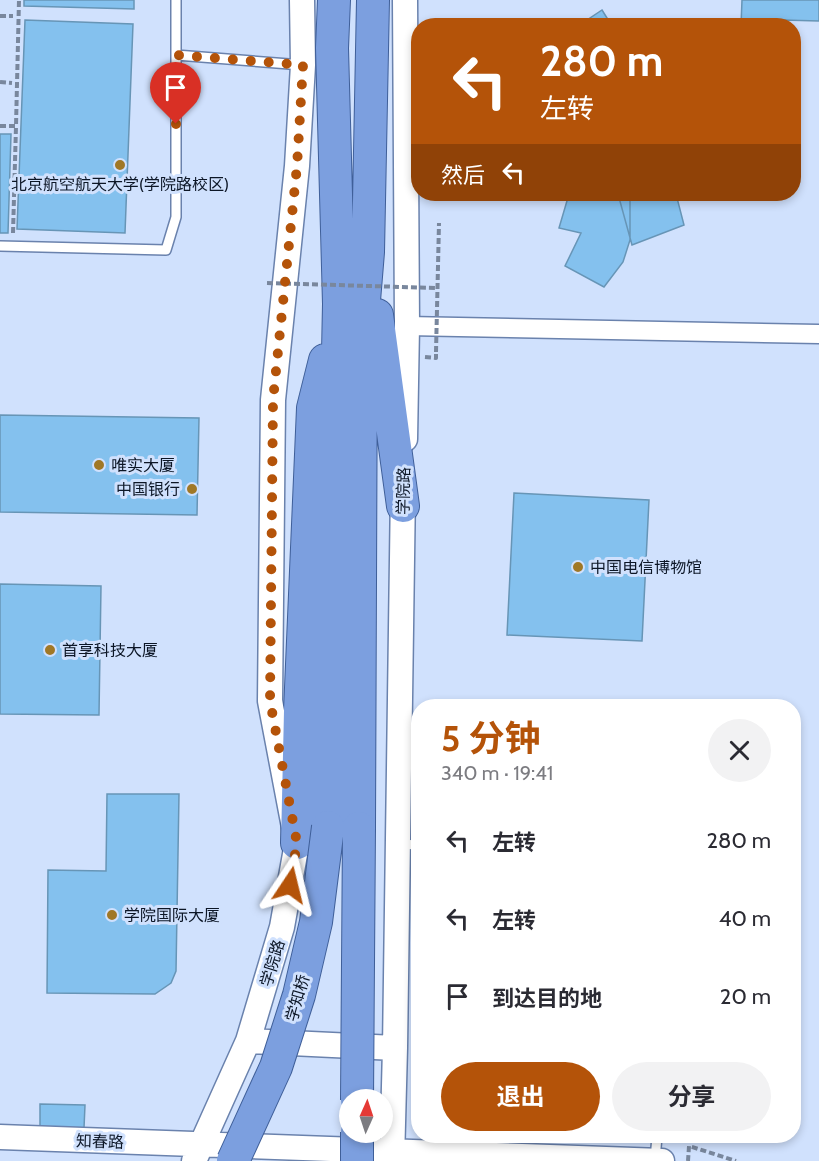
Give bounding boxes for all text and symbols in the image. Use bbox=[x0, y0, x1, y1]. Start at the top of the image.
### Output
text: 280 m bbox=[540, 35, 663, 87]
icon: left bbox=[441, 42, 519, 120]
pin bbox=[150, 62, 201, 124]
icon: arrive bbox=[159, 71, 192, 104]
text: 左转 bbox=[540, 92, 594, 125]
icon: left bbox=[497, 156, 530, 189]
marker: 北京航空航天大学(学院路校区) bbox=[113, 158, 127, 172]
text: 然后 bbox=[441, 162, 485, 189]
place label: 北京航空航天大学(学院路校区) bbox=[11, 175, 229, 194]
place label: 唯实大厦 bbox=[111, 456, 175, 475]
marker: 唯实大厦 bbox=[92, 458, 106, 472]
street label: 学院路 bbox=[394, 467, 413, 515]
place label: 中国银行 bbox=[116, 480, 180, 499]
marker: 中国银行 bbox=[185, 482, 199, 496]
place label: 中国电信博物馆 bbox=[590, 558, 702, 577]
marker: 中国电信博物馆 bbox=[571, 560, 585, 574]
place label: 首享科技大厦 bbox=[62, 641, 158, 660]
marker: 首享科技大厦 bbox=[43, 643, 57, 657]
text: 5 分钟 bbox=[441, 716, 540, 760]
button: close bbox=[708, 719, 771, 782]
text: 340 m · 19:41 bbox=[441, 761, 553, 785]
icon: left bbox=[441, 824, 474, 857]
text: 280 m bbox=[707, 827, 771, 854]
text: 左转 bbox=[492, 829, 536, 856]
position arrow bbox=[258, 853, 322, 917]
icon: left bbox=[441, 902, 474, 935]
text: 40 m bbox=[719, 905, 771, 932]
place label: 学院国际大厦 bbox=[124, 906, 220, 925]
text: 左转 bbox=[492, 907, 536, 934]
marker: 学院国际大厦 bbox=[105, 908, 119, 922]
street label: 学院路 bbox=[256, 937, 289, 989]
street label: 学知桥 bbox=[282, 972, 313, 1024]
icon: arrive bbox=[441, 980, 474, 1013]
text: 20 m bbox=[720, 983, 771, 1010]
text: 到达目的地 bbox=[492, 985, 602, 1012]
button: 退出 bbox=[441, 1062, 600, 1131]
button: 分享 bbox=[612, 1062, 771, 1131]
north arrow bbox=[339, 1089, 393, 1143]
map controls bbox=[339, 1089, 393, 1143]
street label: 知春路 bbox=[76, 1131, 124, 1152]

